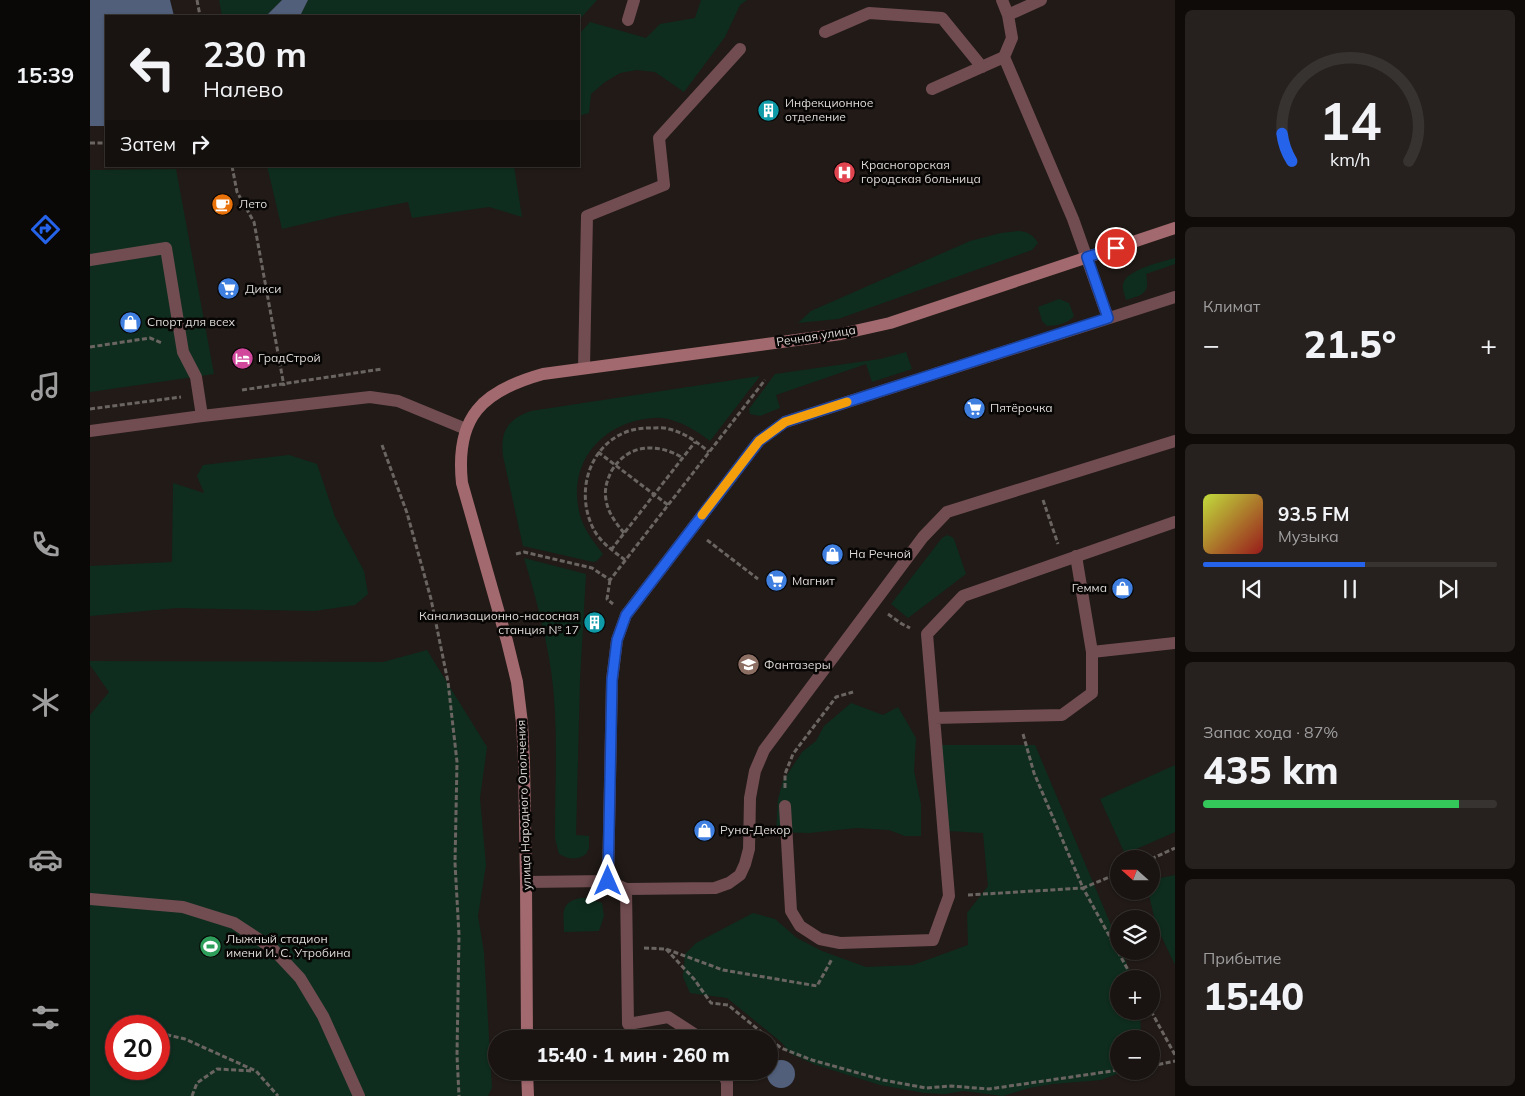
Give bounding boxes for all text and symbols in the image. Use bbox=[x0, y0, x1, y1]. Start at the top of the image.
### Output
text: 230 m bbox=[203, 32, 307, 76]
icon: left bbox=[120, 35, 185, 100]
text: 15:39 bbox=[16, 61, 74, 89]
text: Налево bbox=[203, 75, 283, 103]
text: 14 bbox=[1319, 88, 1381, 153]
place label: Инфекционное отделение bbox=[785, 95, 874, 124]
building icon: Инфекционное отделение bbox=[757, 98, 781, 122]
icon: right bbox=[186, 130, 214, 158]
text: Затем bbox=[120, 132, 176, 156]
text: km/h bbox=[1330, 148, 1370, 170]
place label: Красногорская городская больница bbox=[861, 157, 981, 186]
hospital icon: Красногорская городская больница bbox=[833, 160, 857, 184]
cafe icon: Лето bbox=[211, 192, 235, 216]
place label: Лето bbox=[239, 196, 267, 211]
icon: directions bbox=[28, 212, 63, 247]
pin bbox=[1095, 227, 1137, 269]
icon: arrive bbox=[1102, 234, 1130, 262]
supermarket icon: Дикси bbox=[217, 277, 241, 301]
place label: Дикси bbox=[245, 281, 281, 296]
text: Климат bbox=[1203, 296, 1260, 316]
shop icon: Спорт для всех bbox=[119, 310, 143, 334]
place label: Спорт для всех bbox=[147, 314, 236, 329]
text: 21.5° bbox=[1304, 320, 1396, 368]
street label: Речная улица bbox=[775, 322, 857, 349]
text: − bbox=[1203, 327, 1220, 362]
text: + bbox=[1480, 327, 1497, 362]
hotel icon: ГрадСтрой bbox=[230, 346, 254, 370]
place label: ГрадСтрой bbox=[258, 350, 321, 365]
icon: music bbox=[28, 369, 63, 404]
supermarket icon: Пятёрочка bbox=[962, 396, 986, 420]
place label: Пятёрочка bbox=[990, 400, 1053, 415]
text: 93.5 FM bbox=[1278, 502, 1350, 526]
text: Музыка bbox=[1278, 526, 1339, 546]
icon: phone bbox=[28, 527, 63, 562]
shop icon: На Речной bbox=[821, 542, 845, 566]
place label: На Речной bbox=[849, 546, 911, 561]
supermarket icon: Магнит bbox=[764, 569, 788, 593]
place label: Магнит bbox=[792, 573, 835, 588]
icon: previous bbox=[1238, 575, 1266, 603]
icon: pause bbox=[1336, 575, 1364, 603]
icon: next bbox=[1434, 575, 1462, 603]
shop icon: Гемма bbox=[1111, 576, 1135, 600]
place label: Гемма bbox=[1072, 580, 1107, 595]
place label: Канализационно-насосная станция № 17 bbox=[419, 608, 579, 637]
building icon: Канализационно-насосная станция № 17 bbox=[583, 611, 607, 635]
school or university icon: Фантазеры bbox=[736, 653, 760, 677]
place label: Фантазеры bbox=[764, 657, 831, 672]
icon: climate bbox=[28, 685, 63, 720]
street label: улица Народного Ополчения bbox=[513, 720, 534, 890]
text: Запас хода · 87% bbox=[1203, 722, 1338, 742]
text: 435 km bbox=[1203, 746, 1339, 794]
shop icon: Руна-Декор bbox=[692, 818, 716, 842]
place label: Руна-Декор bbox=[720, 822, 791, 837]
icon: car bbox=[28, 842, 63, 877]
north arrow bbox=[1110, 850, 1160, 900]
map controls bbox=[1110, 850, 1160, 1080]
position arrow bbox=[581, 854, 633, 906]
button: layers bbox=[1110, 910, 1160, 960]
place label: Лыжный стадион имени И. С. Утробина bbox=[226, 931, 351, 960]
sports icon: Лыжный стадион имени И. С. Утробина bbox=[198, 934, 222, 958]
text: Прибытие bbox=[1203, 948, 1281, 968]
button: + bbox=[1110, 970, 1160, 1020]
text: 15:40 bbox=[1203, 972, 1304, 1020]
icon: filters bbox=[28, 1000, 63, 1035]
speed limit sign: 20 bbox=[105, 1015, 170, 1080]
button: − bbox=[1110, 1030, 1160, 1080]
text: 15:40 · 1 мин · 260 m bbox=[536, 1043, 730, 1067]

